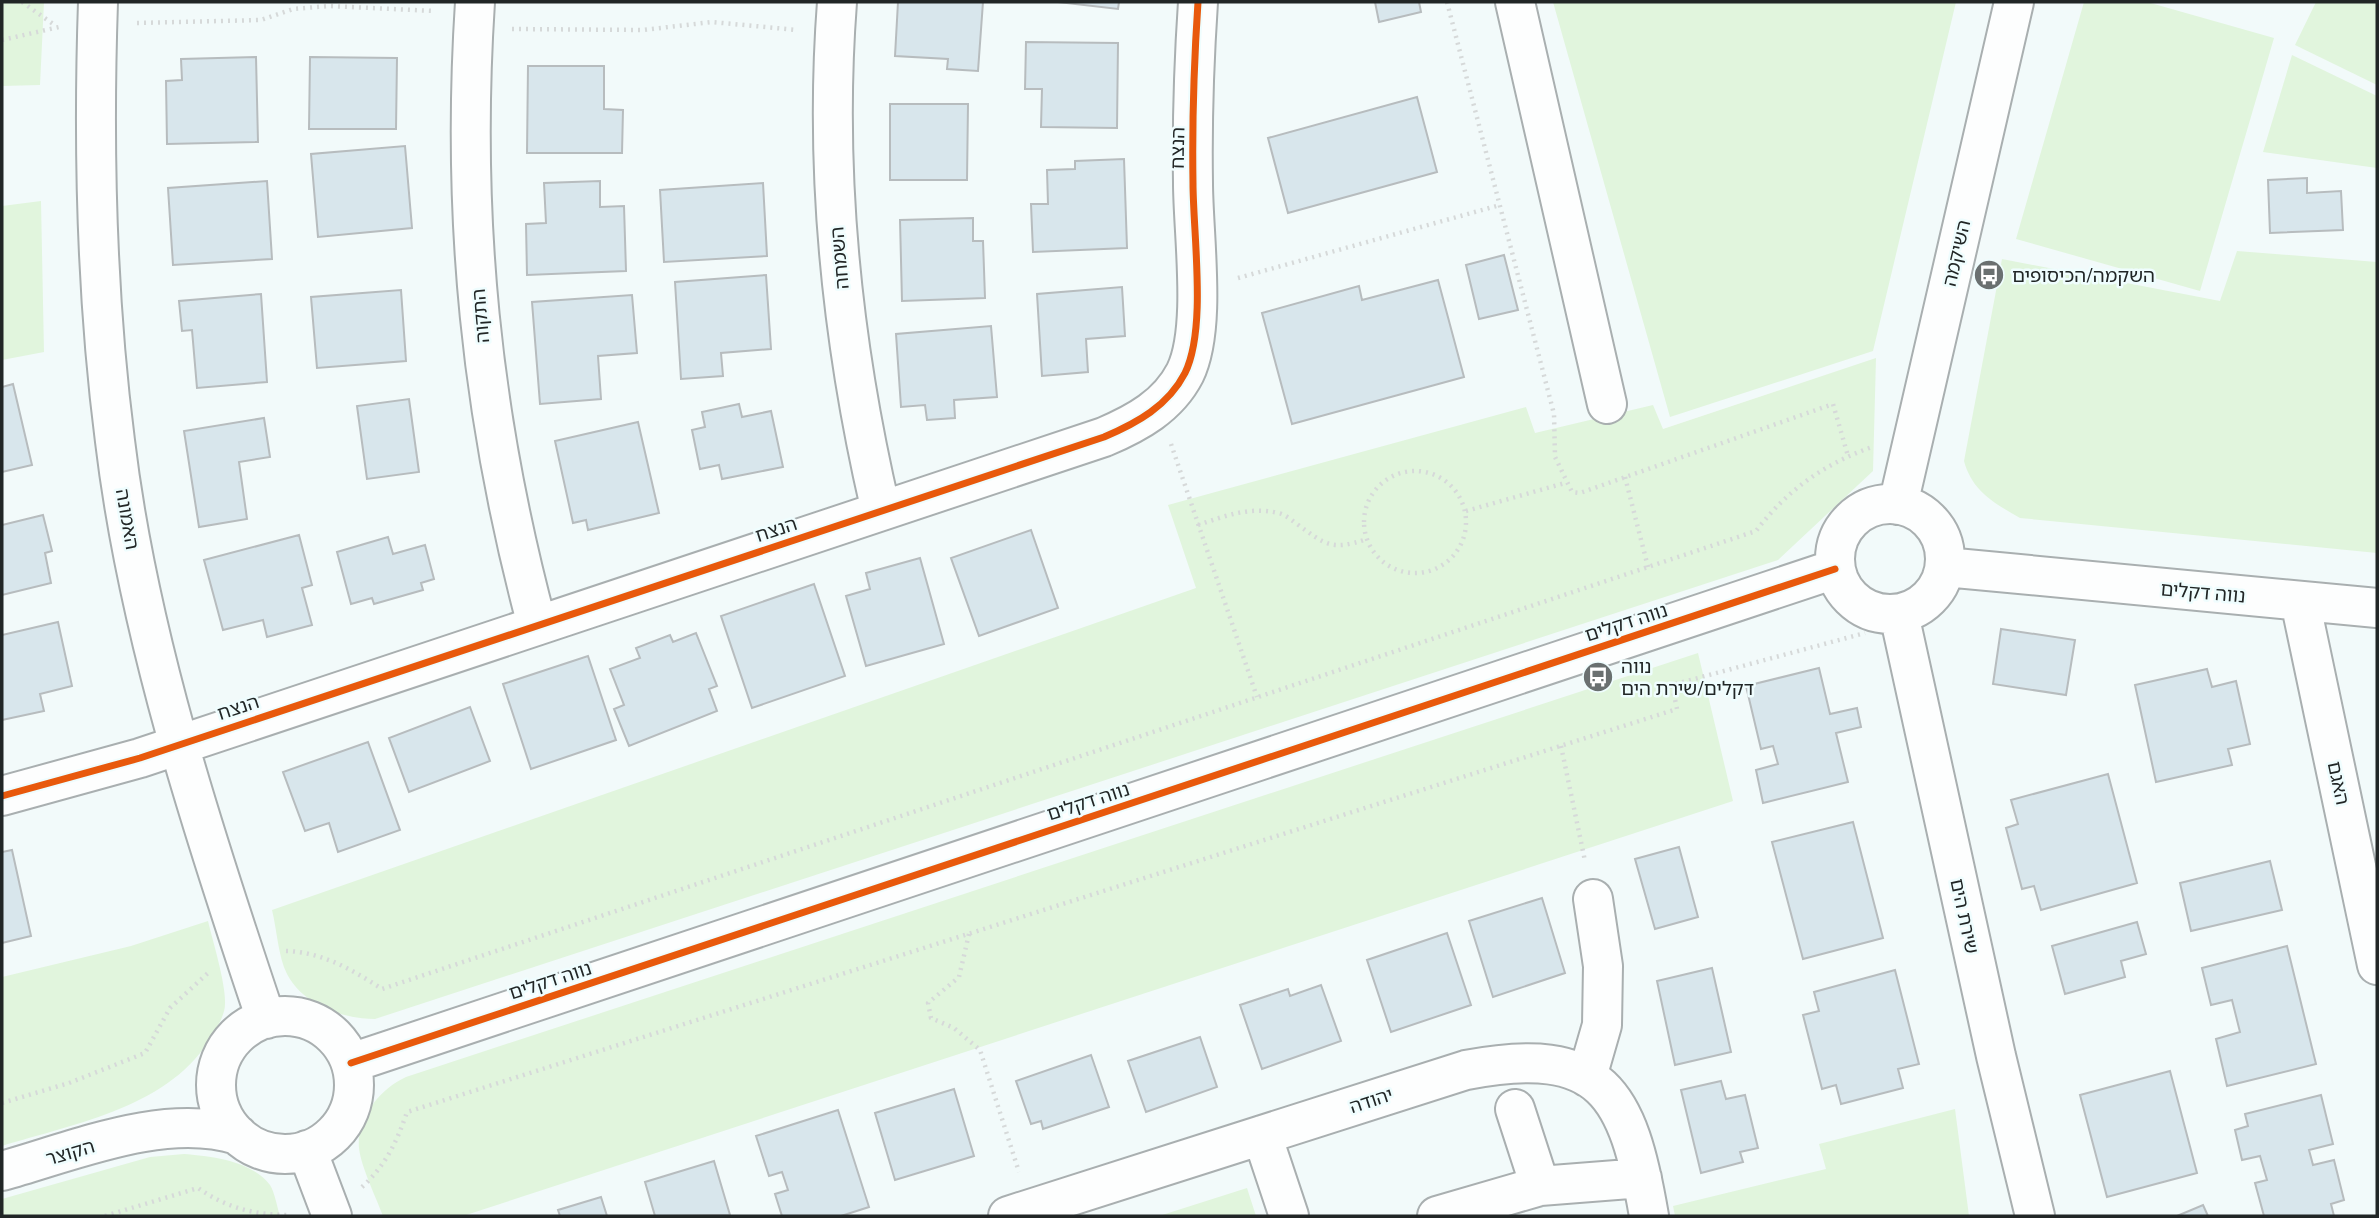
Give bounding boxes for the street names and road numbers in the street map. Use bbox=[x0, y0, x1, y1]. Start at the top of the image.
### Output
street label: הנצח bbox=[1166, 127, 1188, 169]
street label: השיקמה bbox=[1938, 218, 1974, 288]
street label: השמחה bbox=[825, 226, 853, 290]
street label: התקוה bbox=[467, 288, 493, 344]
street label: האמונה bbox=[112, 487, 144, 551]
street label: הנצח bbox=[753, 512, 799, 546]
street label: נווה דקלים bbox=[2160, 577, 2246, 607]
street label: נווה דקלים bbox=[1582, 598, 1670, 646]
street label: הנצח bbox=[215, 690, 261, 724]
street label: האגם bbox=[2324, 759, 2354, 807]
street label: נווה דקלים bbox=[1044, 777, 1132, 825]
street label: שירת הים bbox=[1946, 876, 1984, 956]
street label: נווה דקלים bbox=[506, 956, 594, 1004]
street label: יהודה bbox=[1346, 1083, 1396, 1117]
street label: הקוצר bbox=[43, 1135, 97, 1169]

